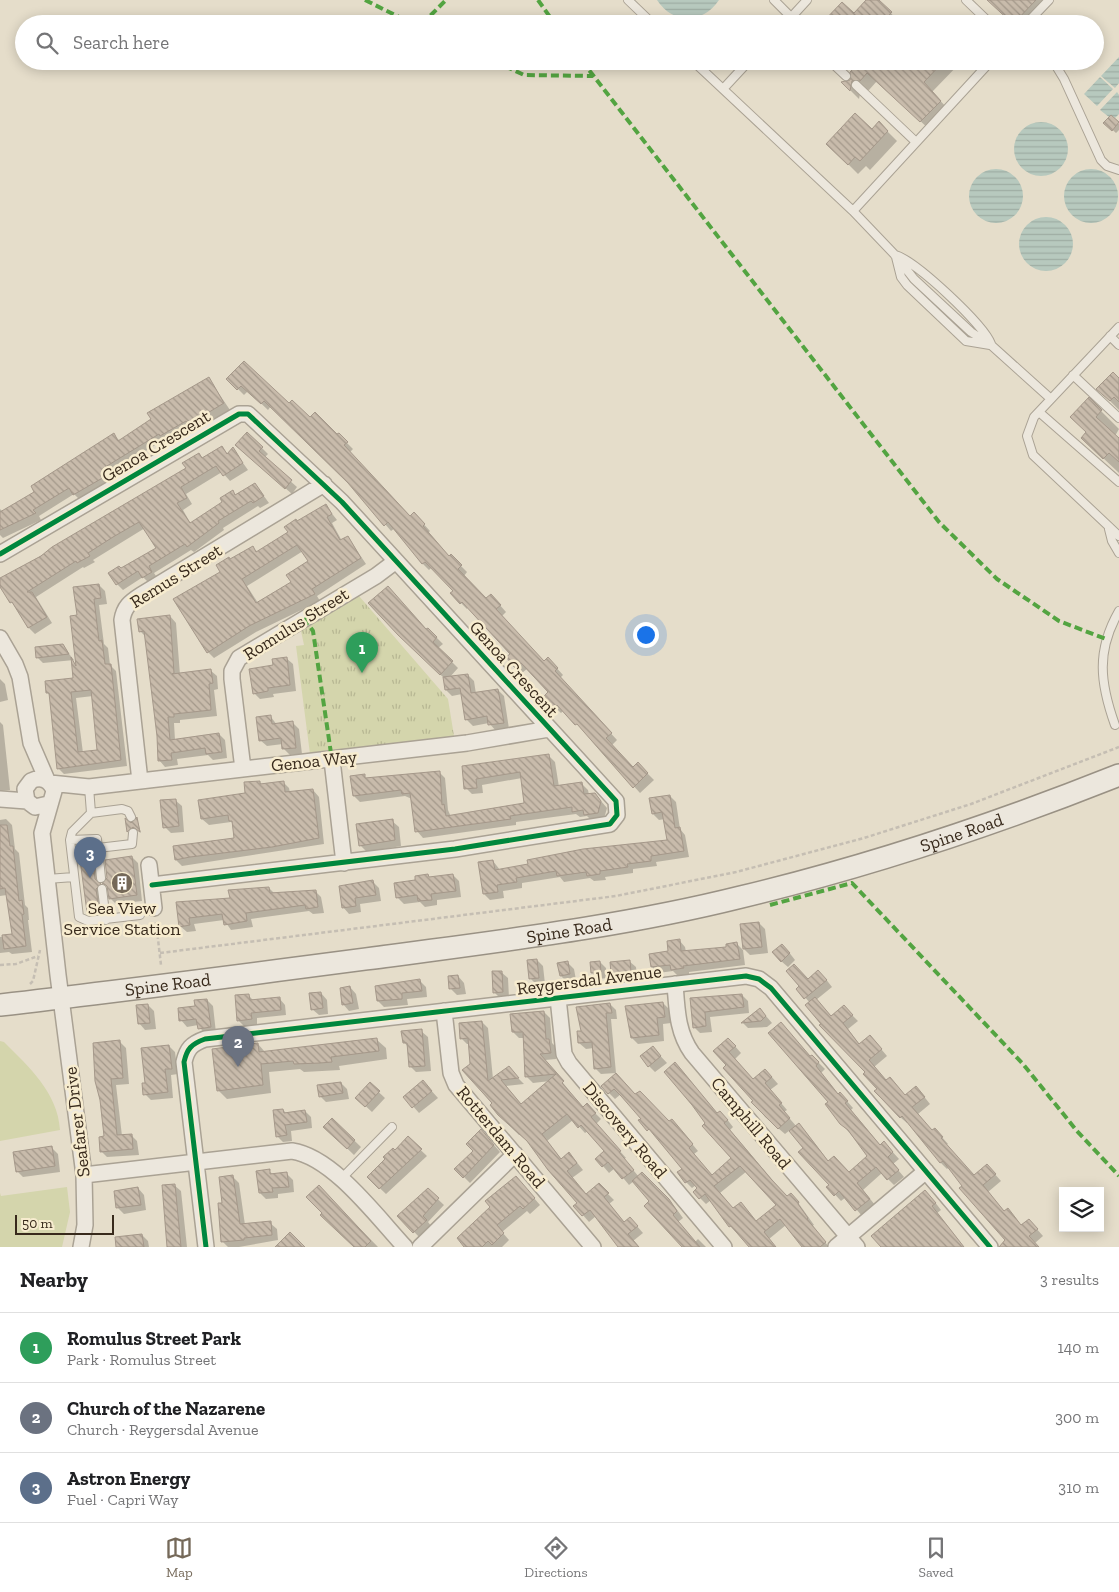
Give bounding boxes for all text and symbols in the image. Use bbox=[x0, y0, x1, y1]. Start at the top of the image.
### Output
search box bbox=[15, 15, 1104, 70]
icon: search bbox=[33, 29, 61, 57]
text: Search here bbox=[73, 31, 169, 54]
street label: Genoa Crescent bbox=[98, 405, 214, 487]
street label: Remus Street bbox=[126, 539, 226, 613]
street label: Romulus Street bbox=[239, 583, 353, 665]
street label: Genoa Crescent bbox=[465, 616, 563, 722]
your location bbox=[633, 622, 659, 648]
pin: 1 bbox=[346, 632, 378, 673]
street label: Genoa Way bbox=[270, 745, 359, 776]
street label: Spine Road bbox=[917, 809, 1006, 857]
pin: 3 bbox=[74, 837, 106, 878]
building icon: Sea View Service Station bbox=[110, 871, 134, 895]
place label: Sea View Service Station bbox=[64, 897, 181, 940]
street label: Spine Road bbox=[525, 913, 614, 948]
street label: Reygersdal Avenue bbox=[515, 960, 663, 1000]
street label: Spine Road bbox=[124, 968, 212, 1001]
pin: 2 bbox=[222, 1026, 254, 1067]
street label: Seafarer Drive bbox=[59, 1066, 95, 1178]
street label: Camphill Road bbox=[706, 1073, 796, 1174]
street label: Discovery Road bbox=[578, 1077, 672, 1183]
street label: Rotterdam Road bbox=[452, 1082, 550, 1193]
map controls bbox=[1059, 1187, 1104, 1232]
button: layers bbox=[1059, 1187, 1104, 1232]
scale bar bbox=[15, 1212, 114, 1235]
text: 50 m bbox=[22, 1215, 53, 1232]
text: Nearby bbox=[20, 1267, 88, 1292]
text: 3 results bbox=[1040, 1270, 1099, 1289]
text: Romulus Street Park bbox=[67, 1327, 241, 1350]
text: 1 bbox=[33, 1338, 39, 1357]
text: 140 m bbox=[1058, 1338, 1099, 1357]
text: Park · Romulus Street bbox=[67, 1350, 216, 1369]
text: Church of the Nazarene bbox=[67, 1397, 265, 1420]
text: 2 bbox=[32, 1408, 40, 1427]
text: 300 m bbox=[1055, 1408, 1099, 1427]
text: Church · Reygersdal Avenue bbox=[67, 1420, 258, 1439]
text: Astron Energy bbox=[67, 1467, 190, 1490]
text: 3 bbox=[32, 1478, 40, 1497]
text: 310 m bbox=[1058, 1478, 1099, 1497]
text: Fuel · Capri Way bbox=[67, 1490, 178, 1509]
tab: Map bbox=[165, 1534, 193, 1581]
tab: Directions bbox=[524, 1534, 588, 1581]
tab: Saved bbox=[918, 1534, 954, 1581]

